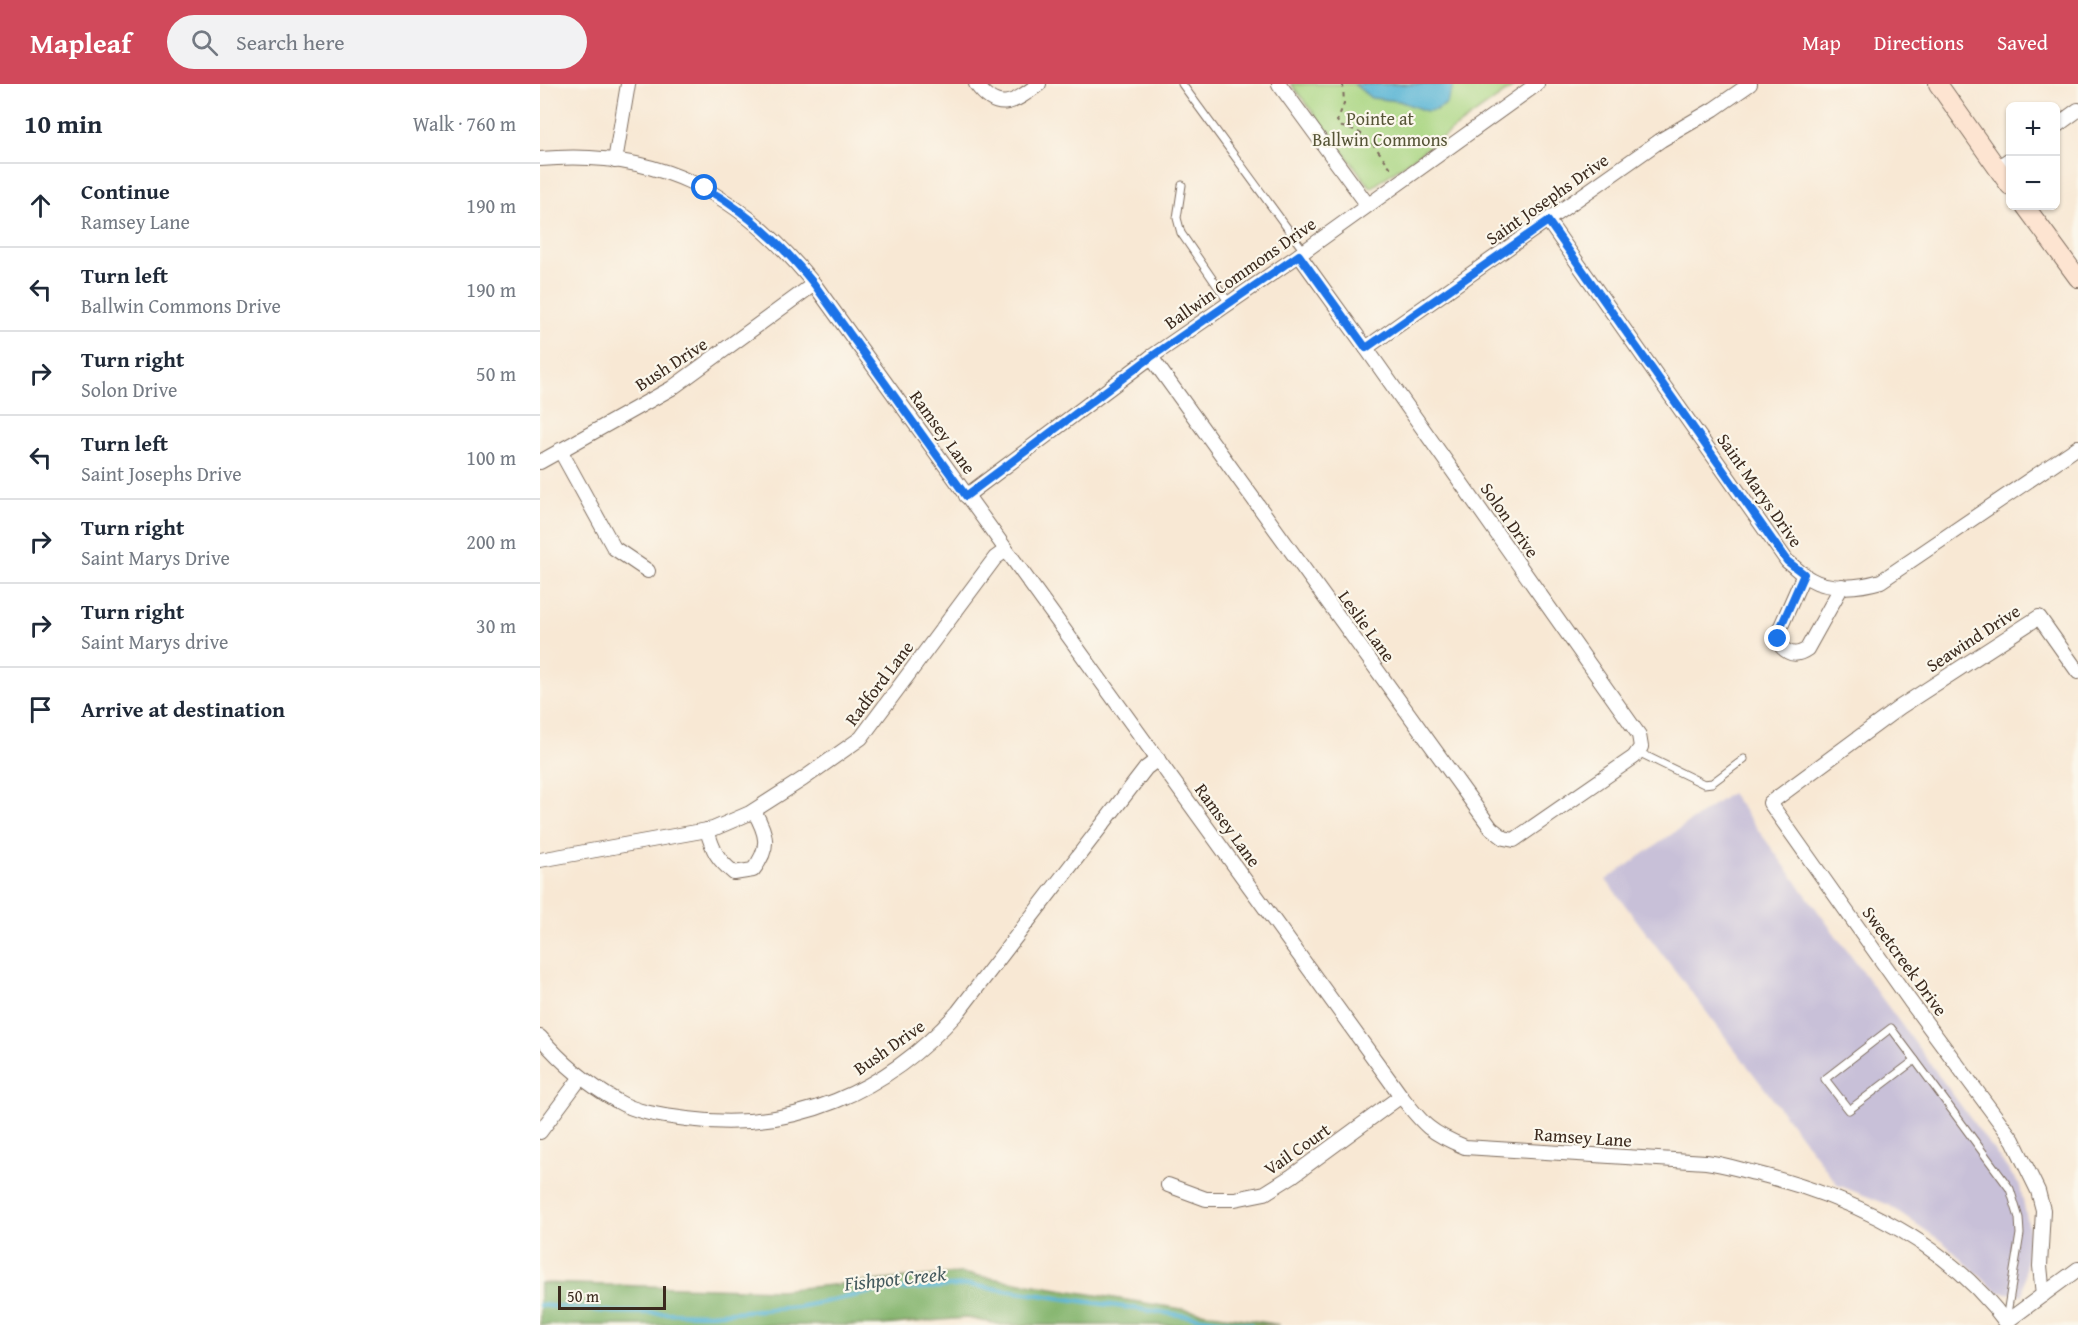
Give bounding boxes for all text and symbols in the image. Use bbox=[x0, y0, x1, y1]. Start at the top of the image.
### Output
search box bbox=[167, 15, 587, 69]
text: Mapleaf bbox=[30, 22, 131, 63]
icon: search bbox=[188, 26, 221, 59]
text: Search here bbox=[236, 26, 345, 58]
text: Map bbox=[1802, 27, 1841, 58]
text: Directions bbox=[1874, 27, 1964, 58]
text: Saved bbox=[1997, 27, 2048, 58]
map controls bbox=[2006, 102, 2060, 210]
button: + bbox=[2006, 102, 2060, 156]
text: 10 min bbox=[24, 104, 102, 143]
park label: Pointe at Ballwin Commons bbox=[1312, 105, 1448, 153]
text: Walk · 760 m bbox=[413, 109, 516, 138]
street label: Saint Josephs Drive bbox=[1480, 146, 1614, 252]
button: − bbox=[2006, 156, 2060, 210]
route start bbox=[691, 174, 717, 200]
text: Continue bbox=[81, 175, 170, 207]
icon: ahead bbox=[24, 189, 57, 222]
text: 190 m bbox=[466, 191, 516, 220]
text: Ramsey Lane bbox=[81, 207, 190, 236]
street label: Ballwin Commons Drive bbox=[1159, 210, 1321, 336]
text: Turn left bbox=[81, 259, 168, 291]
icon: left bbox=[24, 273, 57, 306]
text: 190 m bbox=[466, 275, 516, 304]
text: Ballwin Commons Drive bbox=[81, 291, 281, 320]
street label: Bush Drive bbox=[629, 330, 713, 398]
text: Turn right bbox=[81, 343, 184, 375]
icon: right bbox=[24, 357, 57, 390]
text: 50 m bbox=[476, 359, 516, 388]
text: Solon Drive bbox=[81, 375, 177, 404]
street label: Ramsey Lane bbox=[903, 384, 983, 480]
text: Turn left bbox=[81, 427, 168, 459]
street label: Saint Marys Drive bbox=[1711, 427, 1809, 553]
icon: left bbox=[24, 441, 57, 474]
text: 100 m bbox=[466, 443, 516, 472]
text: Saint Josephs Drive bbox=[81, 459, 242, 488]
street label: Solon Drive bbox=[1474, 477, 1546, 563]
text: Turn right bbox=[81, 511, 184, 543]
icon: right bbox=[24, 525, 57, 558]
text: 200 m bbox=[466, 527, 516, 556]
text: Saint Marys Drive bbox=[81, 543, 230, 572]
street label: Leslie Lane bbox=[1332, 585, 1402, 667]
text: Turn right bbox=[81, 595, 184, 627]
street label: Seawind Drive bbox=[1921, 597, 2025, 679]
icon: right bbox=[24, 609, 57, 642]
text: 30 m bbox=[476, 611, 516, 640]
route end bbox=[1764, 625, 1790, 651]
text: Saint Marys drive bbox=[81, 627, 228, 656]
street label: Radford Lane bbox=[838, 635, 920, 731]
icon: arrive bbox=[24, 693, 57, 726]
text: Arrive at destination bbox=[81, 693, 285, 725]
street label: Ramsey Lane bbox=[1188, 777, 1268, 873]
street label: Sweetcreek Drive bbox=[1856, 900, 1954, 1022]
street label: Bush Drive bbox=[848, 1013, 930, 1081]
street label: Vail Court bbox=[1258, 1116, 1336, 1182]
street label: Ramsey Lane bbox=[1533, 1120, 1633, 1154]
water label: Fishpot Creek bbox=[842, 1258, 948, 1298]
scale bar bbox=[558, 1283, 666, 1310]
text: 50 m bbox=[567, 1284, 599, 1308]

